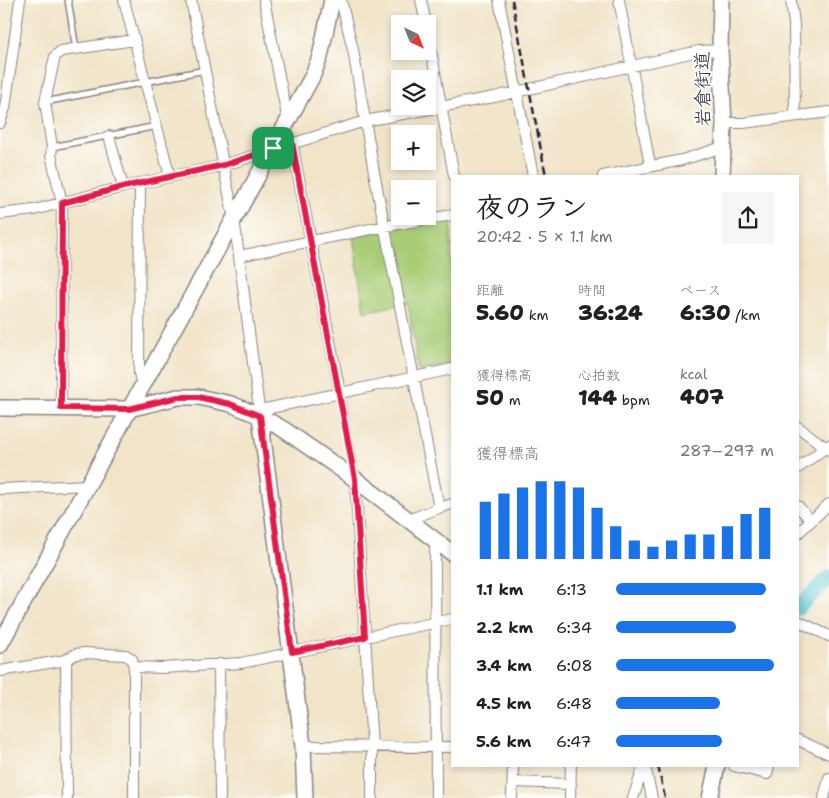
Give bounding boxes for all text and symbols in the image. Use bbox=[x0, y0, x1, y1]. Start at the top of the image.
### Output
north arrow bbox=[391, 15, 436, 60]
map controls bbox=[391, 15, 436, 225]
street label: 岩倉街道 bbox=[689, 51, 716, 127]
button: layers bbox=[391, 70, 436, 115]
button: + bbox=[391, 125, 436, 170]
pin bbox=[252, 127, 294, 169]
icon: arrive bbox=[259, 134, 287, 162]
button: − bbox=[391, 180, 436, 225]
text: 夜のラン bbox=[476, 188, 588, 226]
button: share bbox=[722, 192, 774, 244]
text: 20:42 · 5 × 1.1 km bbox=[476, 226, 613, 247]
text: 距離 bbox=[476, 281, 504, 299]
text: 時間 bbox=[578, 281, 606, 299]
text: ペース bbox=[680, 281, 721, 299]
text: 5.60 bbox=[476, 299, 524, 327]
text: 36:24 bbox=[578, 299, 643, 327]
text: 6:30 bbox=[680, 299, 731, 327]
text: km bbox=[524, 306, 549, 324]
text: /km bbox=[731, 306, 760, 324]
text: kcal bbox=[680, 365, 707, 383]
text: 獲得標高 bbox=[476, 366, 532, 384]
text: 心拍数 bbox=[578, 366, 620, 384]
text: 407 bbox=[680, 383, 724, 411]
text: 50 bbox=[476, 384, 504, 412]
text: 144 bbox=[578, 384, 617, 412]
text: m bbox=[504, 391, 521, 409]
text: bpm bbox=[617, 391, 650, 409]
text: 287–297 m bbox=[680, 440, 774, 461]
text: 獲得標高 bbox=[476, 443, 540, 464]
text: 1.1 km bbox=[476, 579, 523, 600]
text: 6:13 bbox=[556, 579, 587, 600]
text: 2.2 km bbox=[476, 617, 533, 638]
text: 6:34 bbox=[556, 617, 592, 638]
text: 3.4 km bbox=[476, 655, 532, 676]
text: 6:08 bbox=[556, 655, 593, 676]
text: 4.5 km bbox=[476, 693, 531, 714]
text: 6:48 bbox=[556, 693, 592, 714]
text: 5.6 km bbox=[476, 731, 531, 752]
text: 6:47 bbox=[556, 731, 591, 752]

